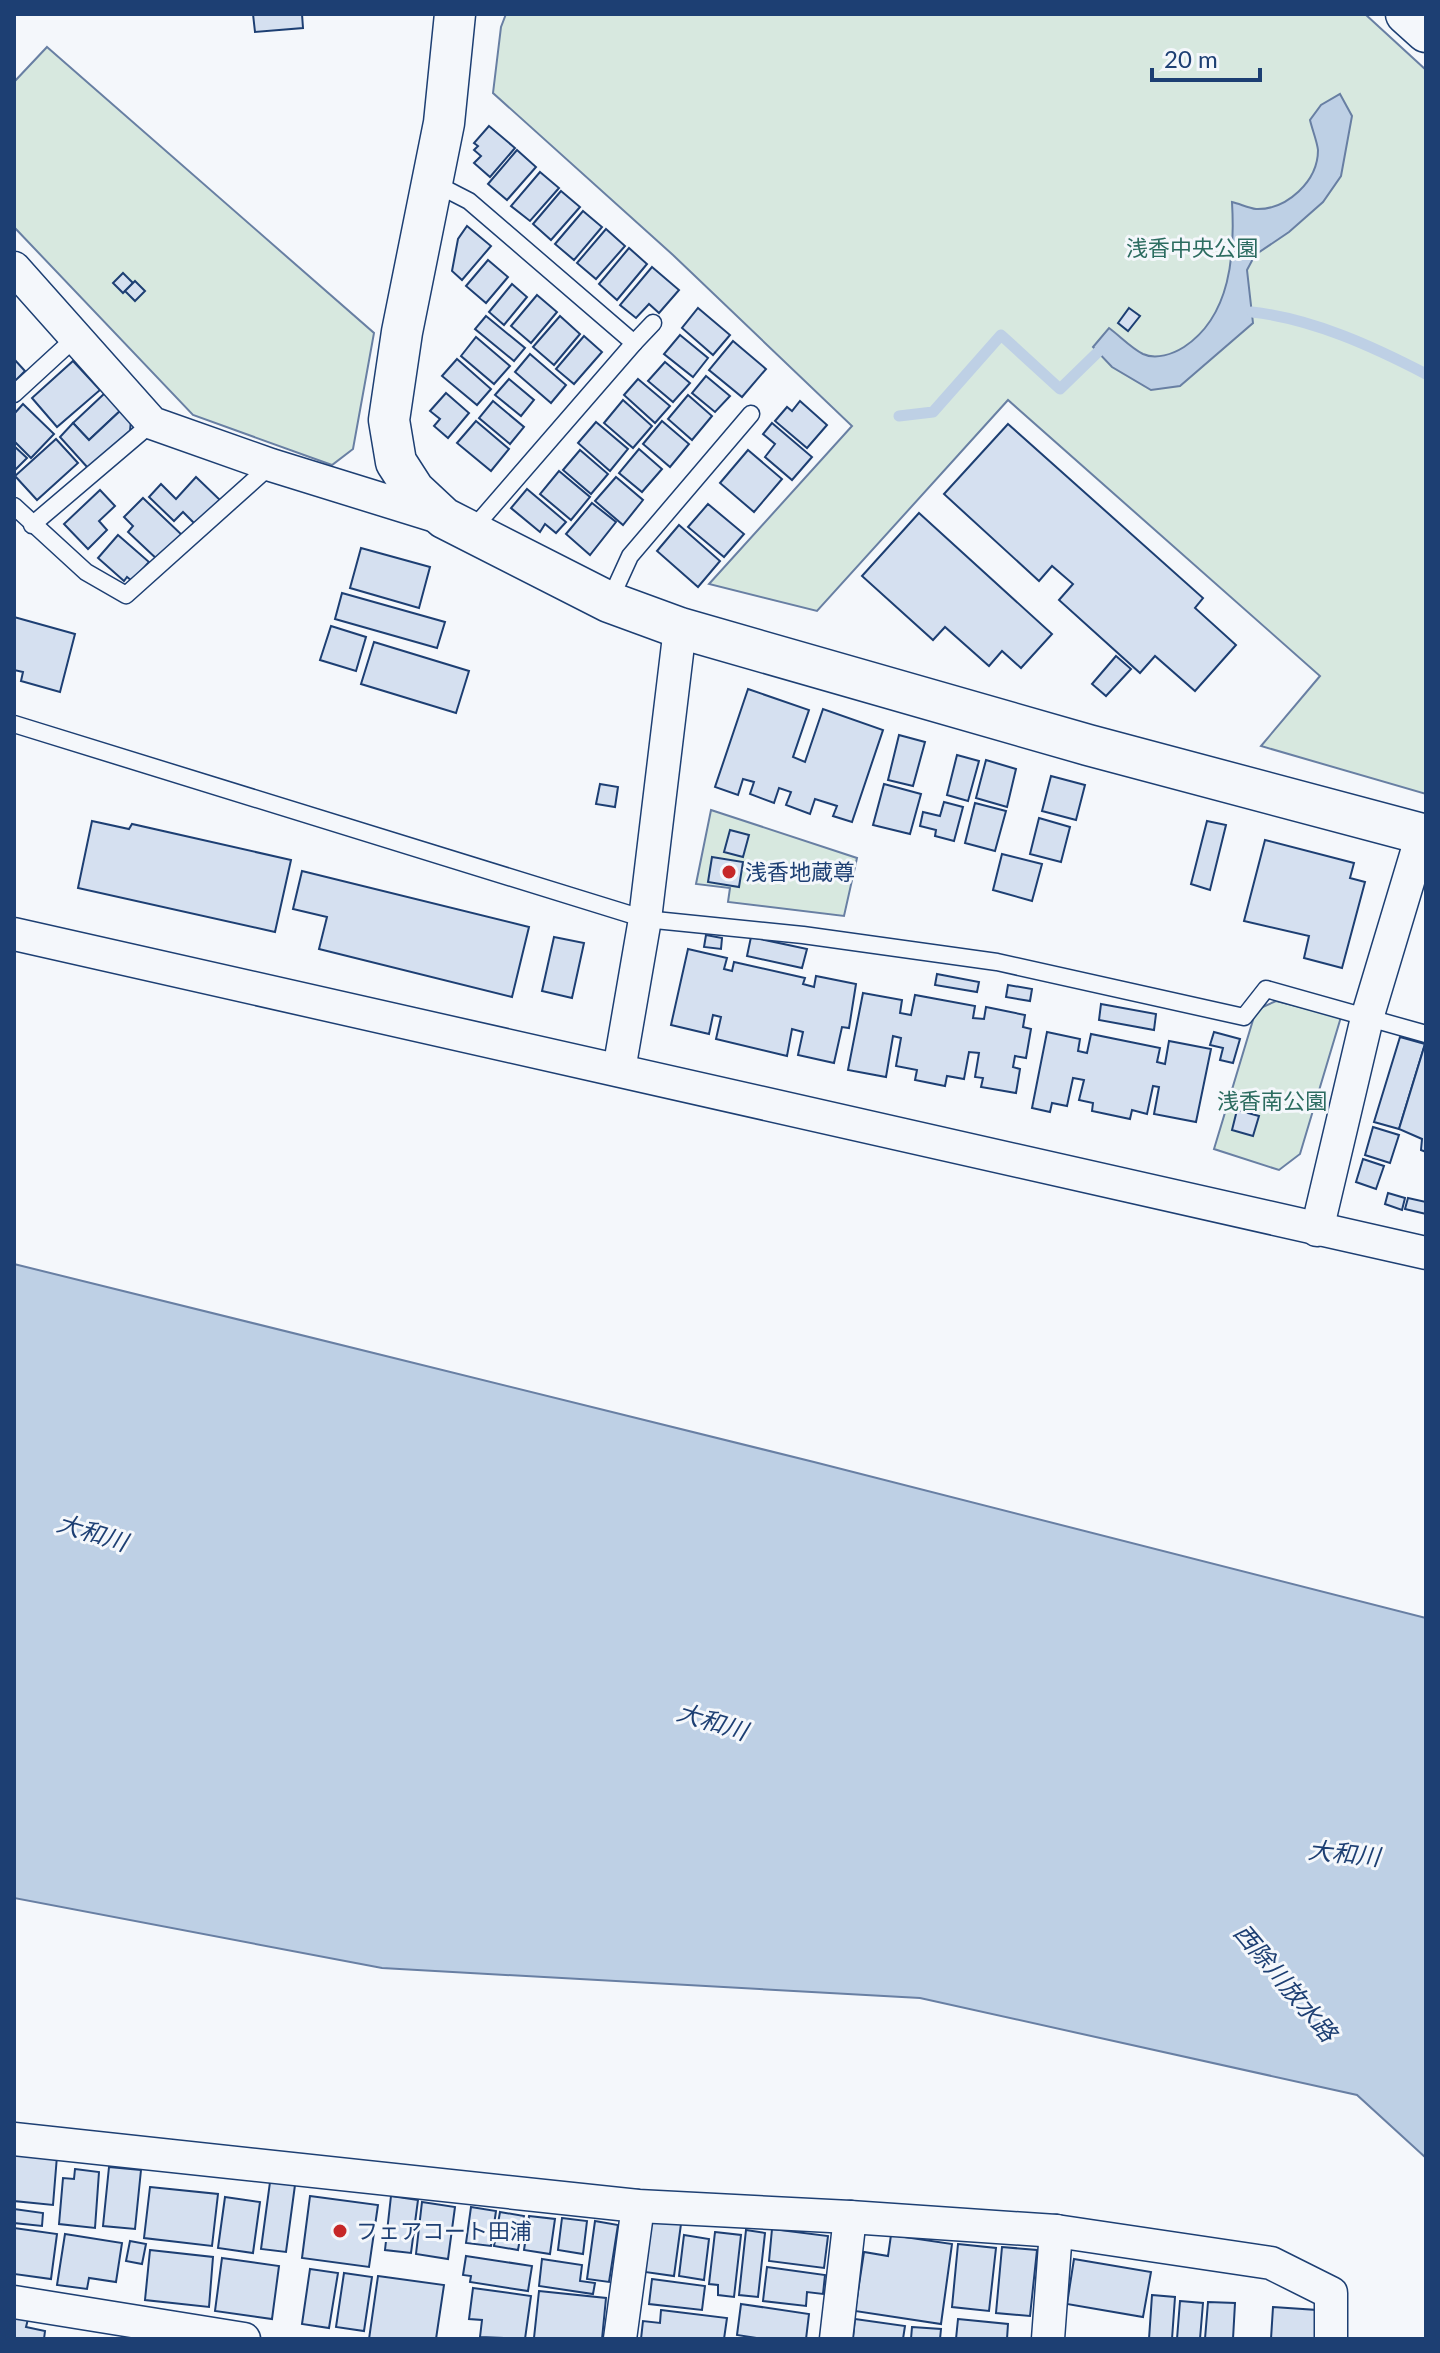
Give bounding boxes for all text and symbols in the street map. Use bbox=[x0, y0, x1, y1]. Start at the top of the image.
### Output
scale bar bbox=[1152, 32, 1260, 82]
text: 20 m bbox=[1164, 44, 1218, 73]
park label: 浅香中央公園 bbox=[1126, 234, 1258, 261]
place label: 浅香地蔵尊 bbox=[745, 858, 855, 885]
marker: 浅香地蔵尊 bbox=[720, 863, 738, 881]
park label: 浅香南公園 bbox=[1217, 1087, 1327, 1114]
water label: 大和川 bbox=[54, 1507, 134, 1557]
water label: 大和川 bbox=[674, 1696, 754, 1746]
water label: 大和川 bbox=[1307, 1834, 1384, 1871]
water label: 西除川放水路 bbox=[1229, 1918, 1345, 2048]
place label: フェアコート田浦 bbox=[356, 2217, 532, 2244]
marker: フェアコート田浦 bbox=[331, 2222, 349, 2240]

